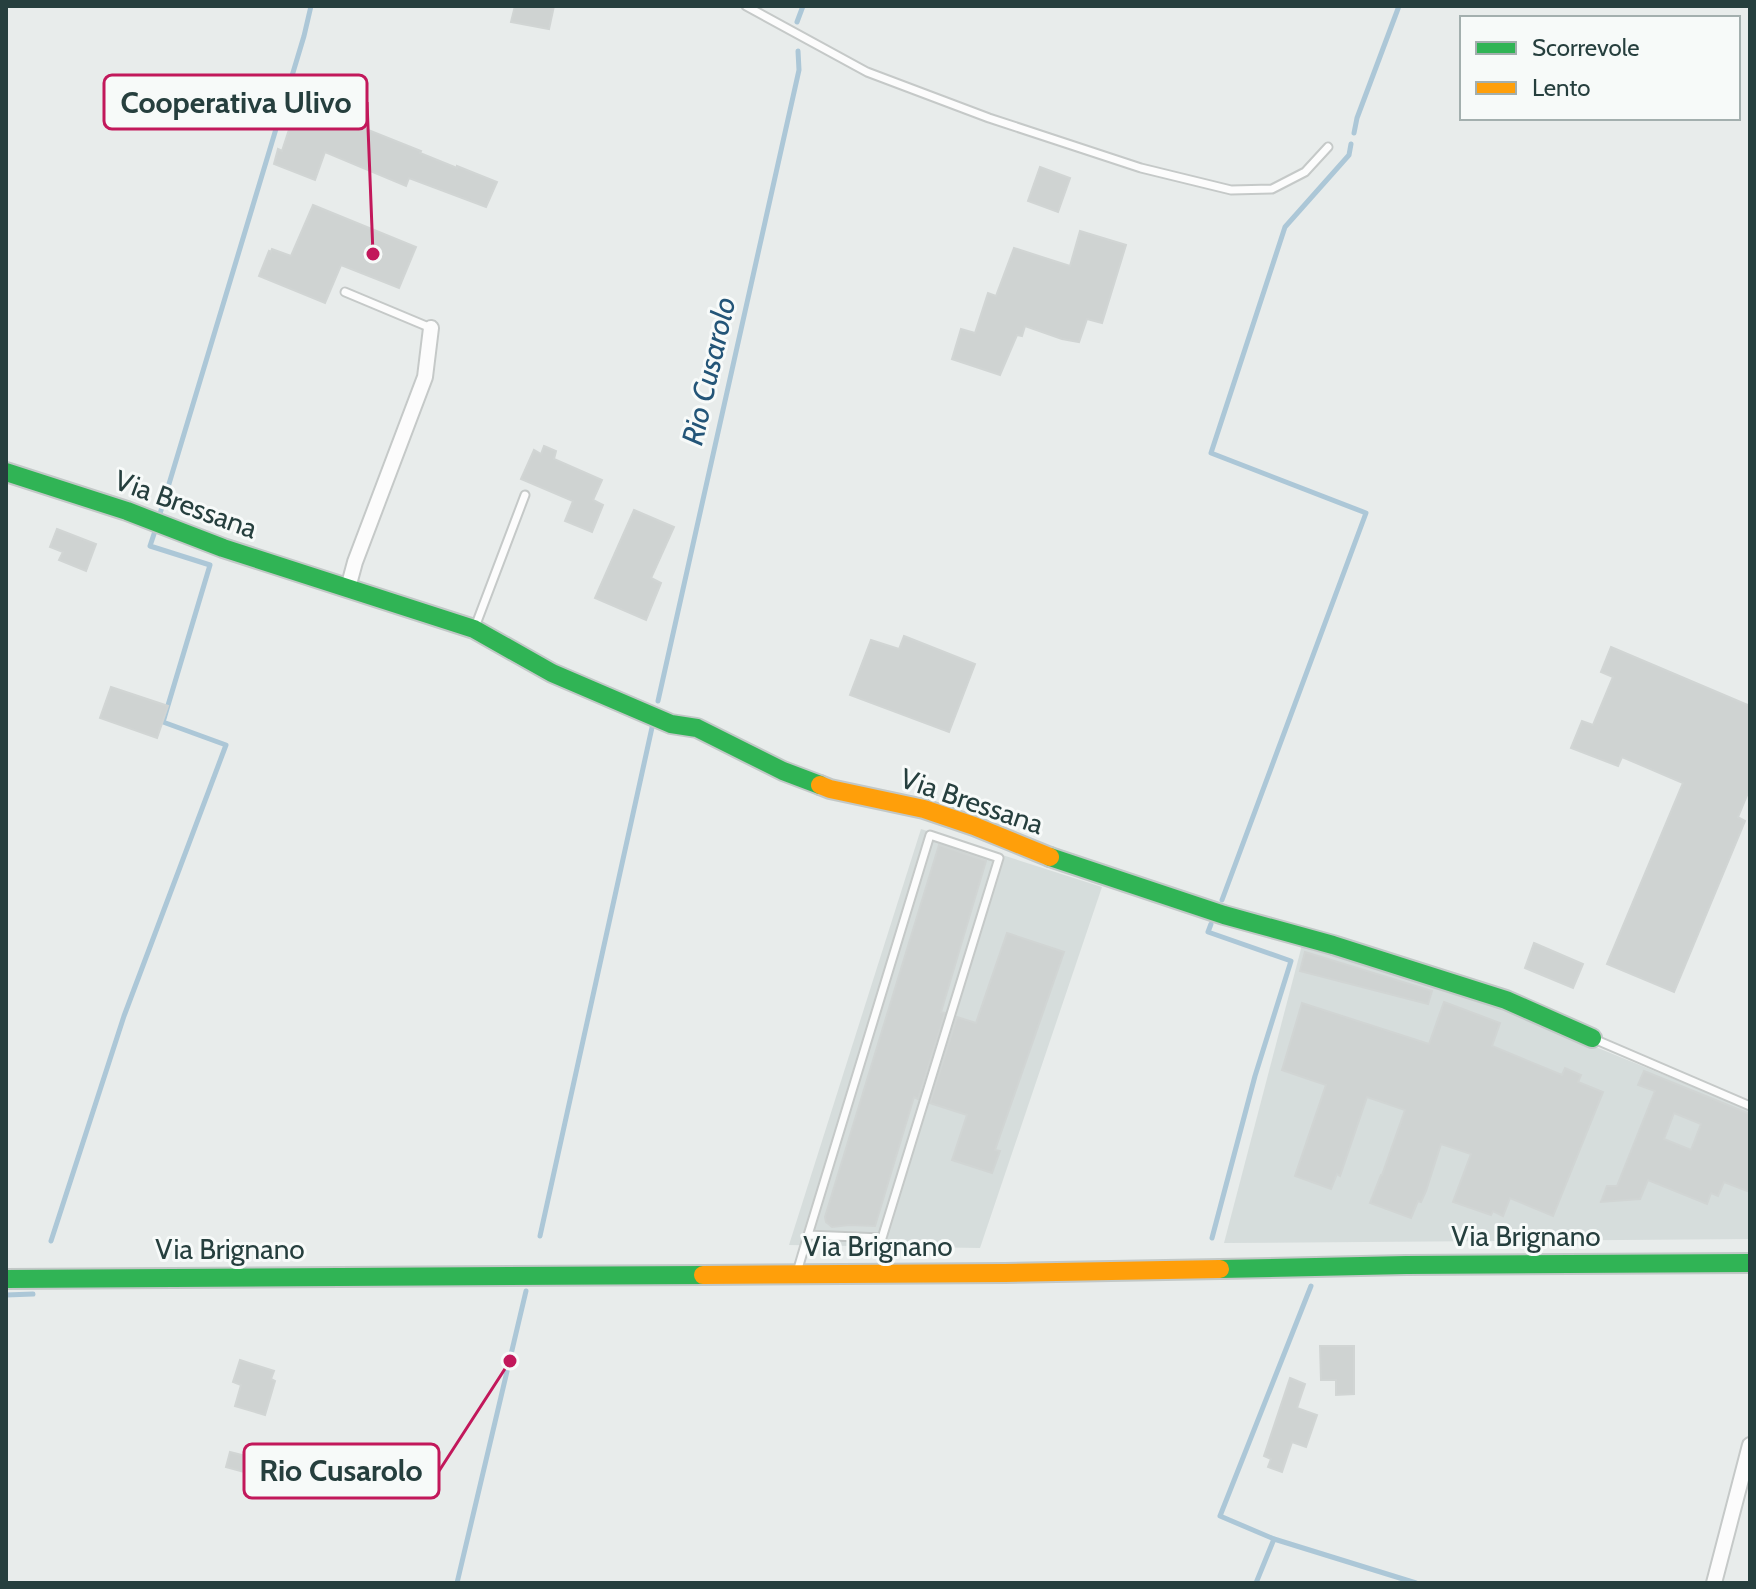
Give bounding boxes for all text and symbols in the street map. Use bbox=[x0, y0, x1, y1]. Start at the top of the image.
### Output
legend bbox=[1460, 16, 1740, 120]
text: Scorrevole bbox=[1532, 33, 1640, 62]
text: Lento bbox=[1532, 73, 1591, 102]
callout: Cooperativa Ulivo bbox=[104, 75, 367, 129]
text: Cooperativa Ulivo bbox=[120, 84, 352, 121]
water label: Rio Cusarolo bbox=[674, 293, 743, 449]
street label: Via Bressana bbox=[110, 463, 262, 546]
street label: Via Bressana bbox=[896, 761, 1049, 842]
street label: Via Brignano bbox=[1451, 1219, 1601, 1253]
street label: Via Brignano bbox=[803, 1229, 953, 1263]
street label: Via Brignano bbox=[155, 1232, 305, 1266]
callout: Rio Cusarolo bbox=[244, 1444, 439, 1498]
text: Rio Cusarolo bbox=[259, 1452, 423, 1489]

